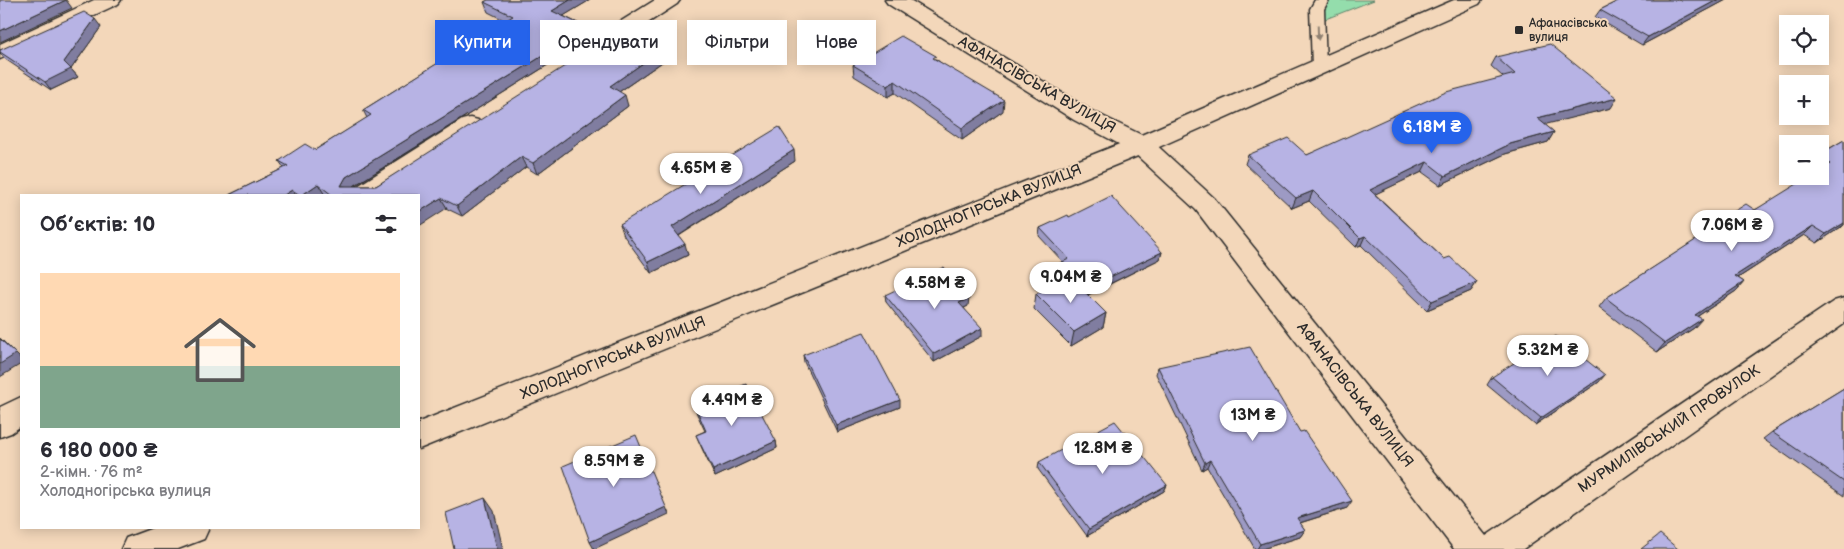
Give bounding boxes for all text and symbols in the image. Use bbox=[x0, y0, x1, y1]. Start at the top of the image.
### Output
map controls bbox=[1779, 15, 1829, 185]
button: locate bbox=[1779, 15, 1829, 65]
place label: Афанасівська вулиця bbox=[1528, 16, 1608, 45]
chip: Купити bbox=[435, 20, 530, 65]
chip: Орендувати bbox=[540, 20, 677, 65]
chip: Фільтри bbox=[687, 20, 787, 65]
chip: Нове bbox=[797, 20, 876, 65]
marker: Афанасівська вулиця bbox=[1513, 24, 1525, 36]
one-way arrow bbox=[1314, 25, 1322, 41]
street label: АФАНАСІВСЬКА ВУЛИЦЯ bbox=[954, 32, 1119, 138]
button: + bbox=[1779, 75, 1829, 125]
pin: 6.18M ₴ bbox=[1386, 112, 1478, 154]
text: 6.18M ₴ bbox=[1403, 118, 1461, 137]
button: − bbox=[1779, 135, 1829, 185]
pin: 4.65M ₴ bbox=[655, 152, 747, 195]
text: 4.65M ₴ bbox=[671, 159, 731, 178]
street label: ХОЛОДНОГІРСЬКА ВУЛИЦЯ bbox=[893, 160, 1085, 252]
icon: filters bbox=[372, 210, 400, 238]
pin: 7.06M ₴ bbox=[1686, 210, 1778, 252]
text: Об’єктів: 10 bbox=[40, 212, 155, 237]
text: 7.06M ₴ bbox=[1702, 216, 1762, 235]
pin: 9.04M ₴ bbox=[1025, 262, 1117, 304]
pin: 4.58M ₴ bbox=[889, 268, 981, 310]
text: 9.04M ₴ bbox=[1040, 268, 1102, 287]
text: 4.58M ₴ bbox=[905, 274, 965, 293]
icon: home bbox=[175, 305, 265, 395]
street label: ХОЛОДНОГІРСЬКА ВУЛИЦЯ bbox=[517, 312, 709, 404]
street label: АФАНАСІВСЬКА ВУЛИЦЯ bbox=[1292, 318, 1418, 471]
pin: 5.32M ₴ bbox=[1502, 334, 1594, 377]
text: 5.32M ₴ bbox=[1518, 341, 1578, 360]
street label: МУРМИЛІВСЬКИЙ ПРОВУЛОК bbox=[1574, 361, 1764, 497]
pin: 4.49M ₴ bbox=[686, 384, 778, 427]
text: 4.49M ₴ bbox=[702, 391, 762, 410]
pin: 13M ₴ bbox=[1218, 400, 1288, 442]
text: 13M ₴ bbox=[1231, 406, 1275, 425]
pin: 12.8M ₴ bbox=[1057, 432, 1149, 475]
text: 6 180 000 ₴ bbox=[40, 438, 158, 463]
text: 12.8M ₴ bbox=[1074, 439, 1132, 458]
pin: 8.59M ₴ bbox=[568, 446, 660, 488]
text: 8.59M ₴ bbox=[584, 452, 644, 471]
text: 2-кімн. · 76 m² bbox=[40, 463, 143, 482]
text: Холодногірська вулиця bbox=[40, 482, 211, 501]

